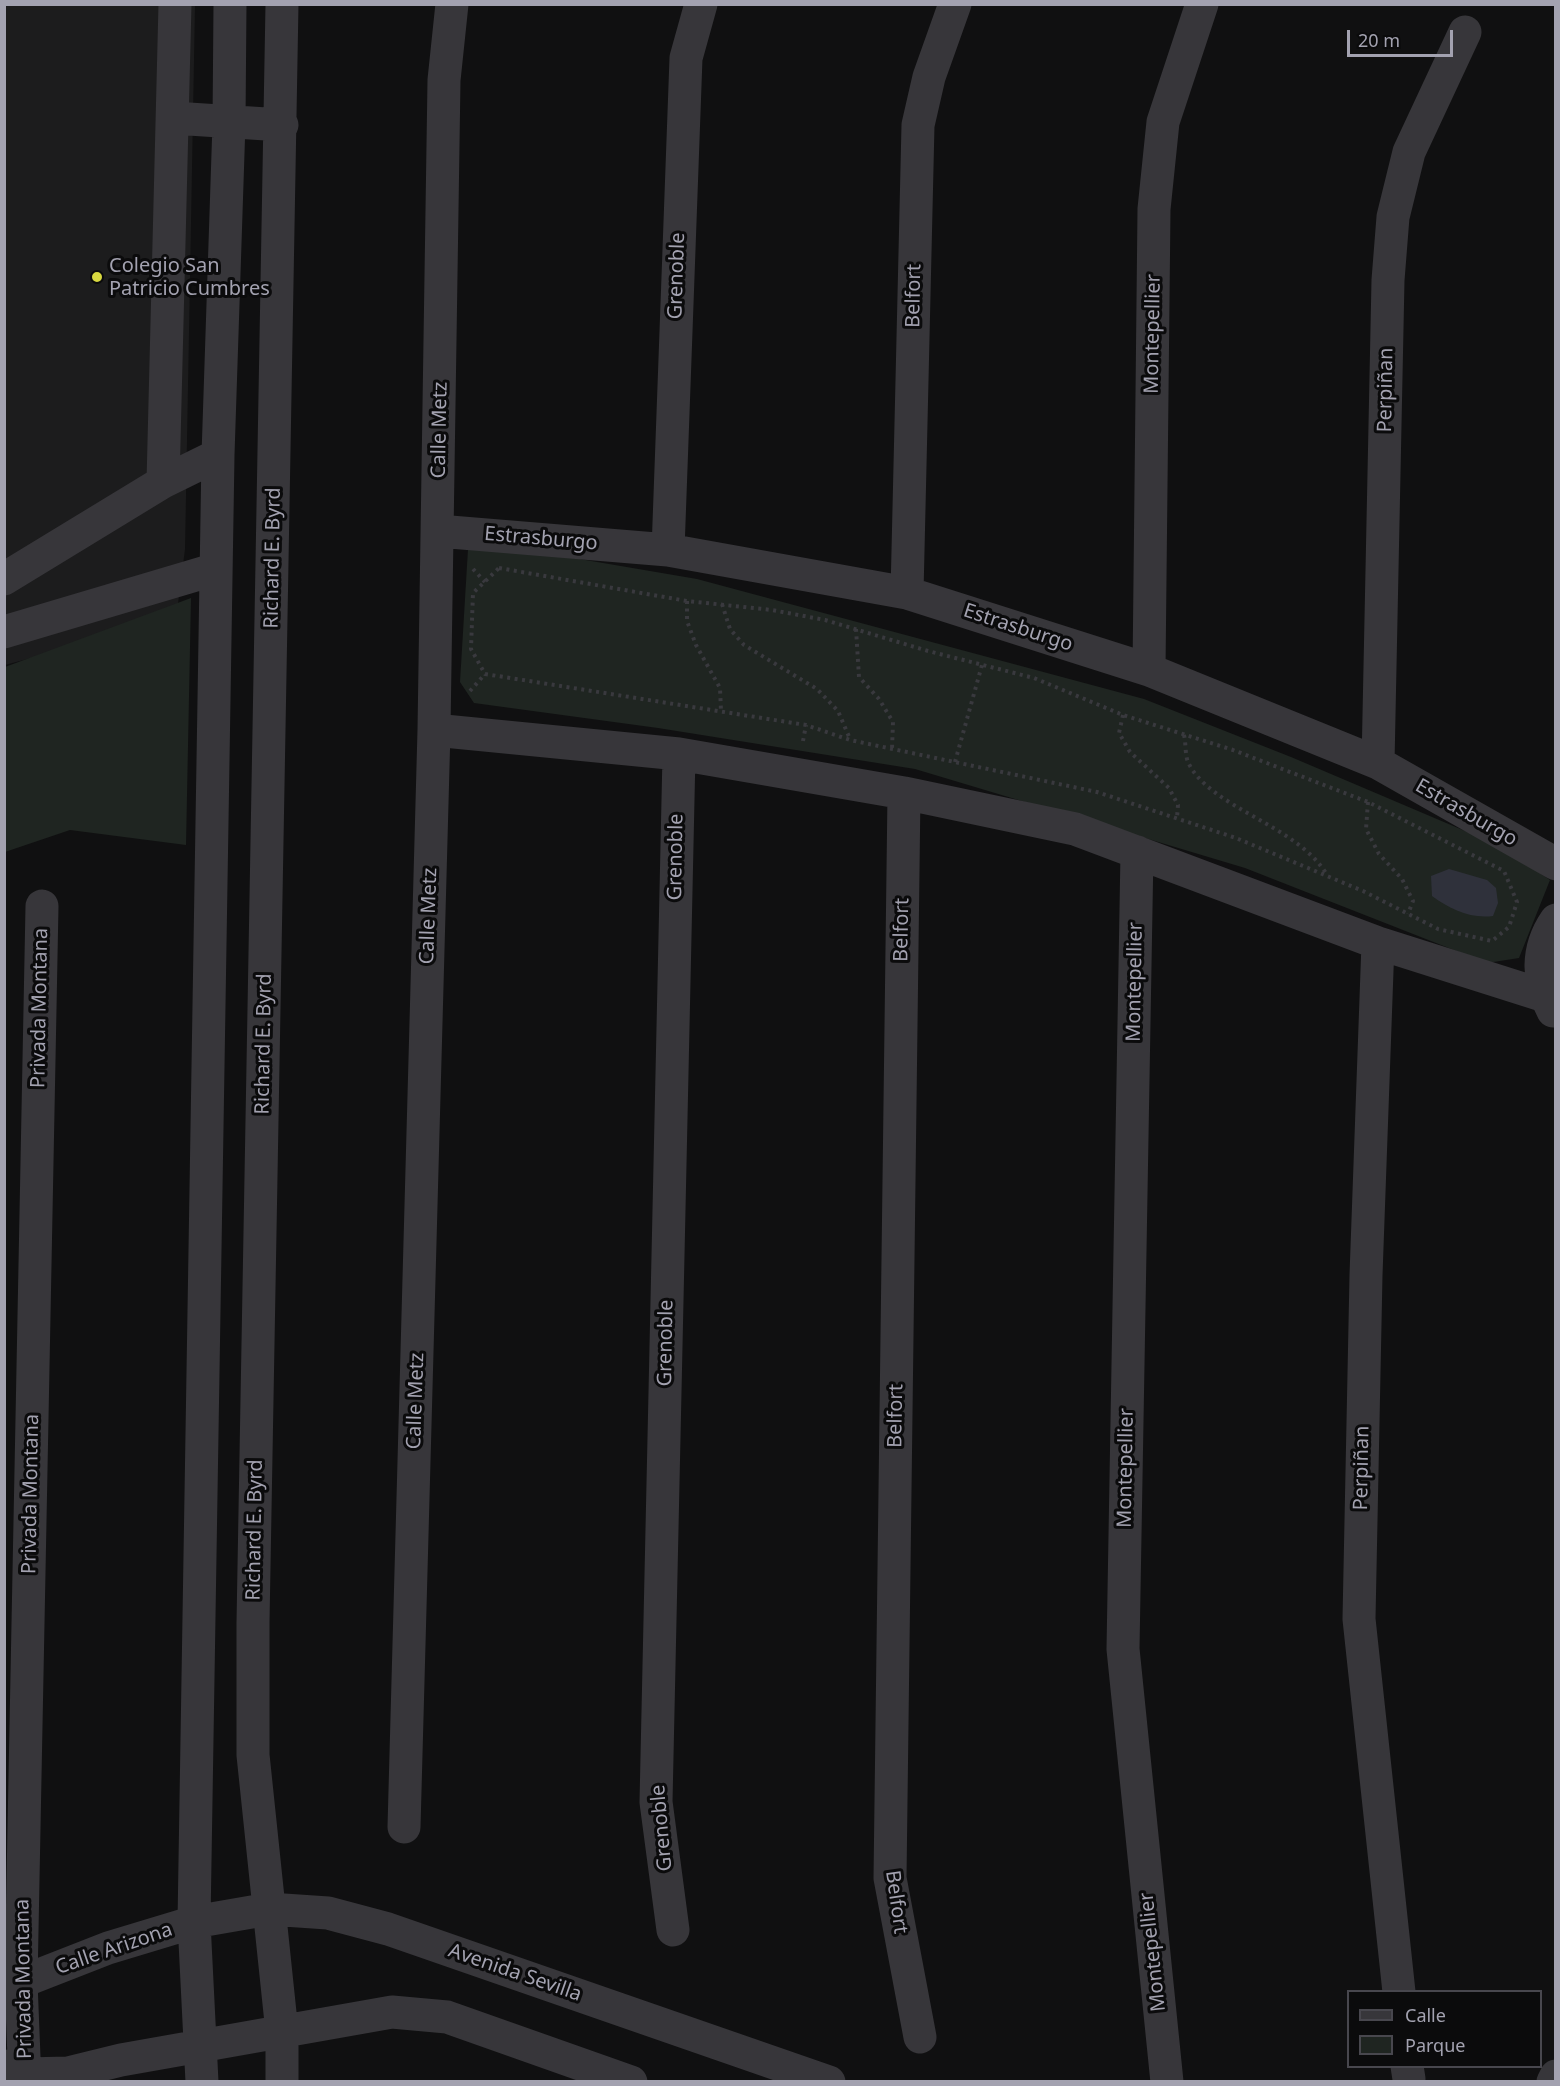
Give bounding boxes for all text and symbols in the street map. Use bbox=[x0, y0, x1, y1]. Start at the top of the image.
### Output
scale bar bbox=[1350, 18, 1456, 56]
text: 20 m bbox=[1358, 28, 1400, 52]
street label: Grenoble bbox=[663, 232, 691, 320]
place label: Colegio San Patricio Cumbres bbox=[109, 254, 270, 301]
street label: Belfort bbox=[901, 264, 927, 328]
marker: Colegio San Patricio Cumbres bbox=[90, 270, 104, 284]
street label: Montepellier bbox=[1140, 274, 1166, 394]
street label: Perpiñan bbox=[1373, 347, 1399, 433]
street label: Calle Metz bbox=[427, 381, 453, 479]
street label: Richard E. Byrd bbox=[260, 487, 286, 629]
street label: Estrasburgo bbox=[483, 522, 599, 556]
street label: Estrasburgo bbox=[960, 599, 1076, 657]
street label: Estrasburgo bbox=[1411, 774, 1521, 852]
street label: Grenoble bbox=[663, 813, 689, 901]
street label: Calle Metz bbox=[415, 867, 443, 965]
street label: Belfort bbox=[889, 898, 915, 962]
street label: Montepellier bbox=[1122, 922, 1148, 1042]
street label: Privada Montana bbox=[27, 928, 53, 1088]
street label: Richard E. Byrd bbox=[251, 973, 277, 1115]
street label: Grenoble bbox=[653, 1299, 679, 1387]
street label: Calle Metz bbox=[402, 1352, 430, 1450]
street label: Belfort bbox=[883, 1384, 909, 1448]
street label: Montepellier bbox=[1113, 1408, 1139, 1528]
street label: Privada Montana bbox=[18, 1414, 44, 1574]
street label: Perpiñan bbox=[1349, 1425, 1375, 1511]
street label: Richard E. Byrd bbox=[242, 1459, 268, 1601]
street label: Grenoble bbox=[646, 1784, 678, 1872]
street label: Belfort bbox=[880, 1869, 912, 1935]
street label: Montepellier bbox=[1135, 1891, 1171, 2013]
street label: Privada Montana bbox=[11, 1899, 37, 2059]
street label: Calle Arizona bbox=[52, 1918, 176, 1980]
street label: Avenida Sevilla bbox=[445, 1939, 585, 2007]
legend bbox=[1347, 1990, 1542, 2068]
text: Calle bbox=[1405, 2003, 1446, 2027]
text: Parque bbox=[1405, 2033, 1465, 2057]

